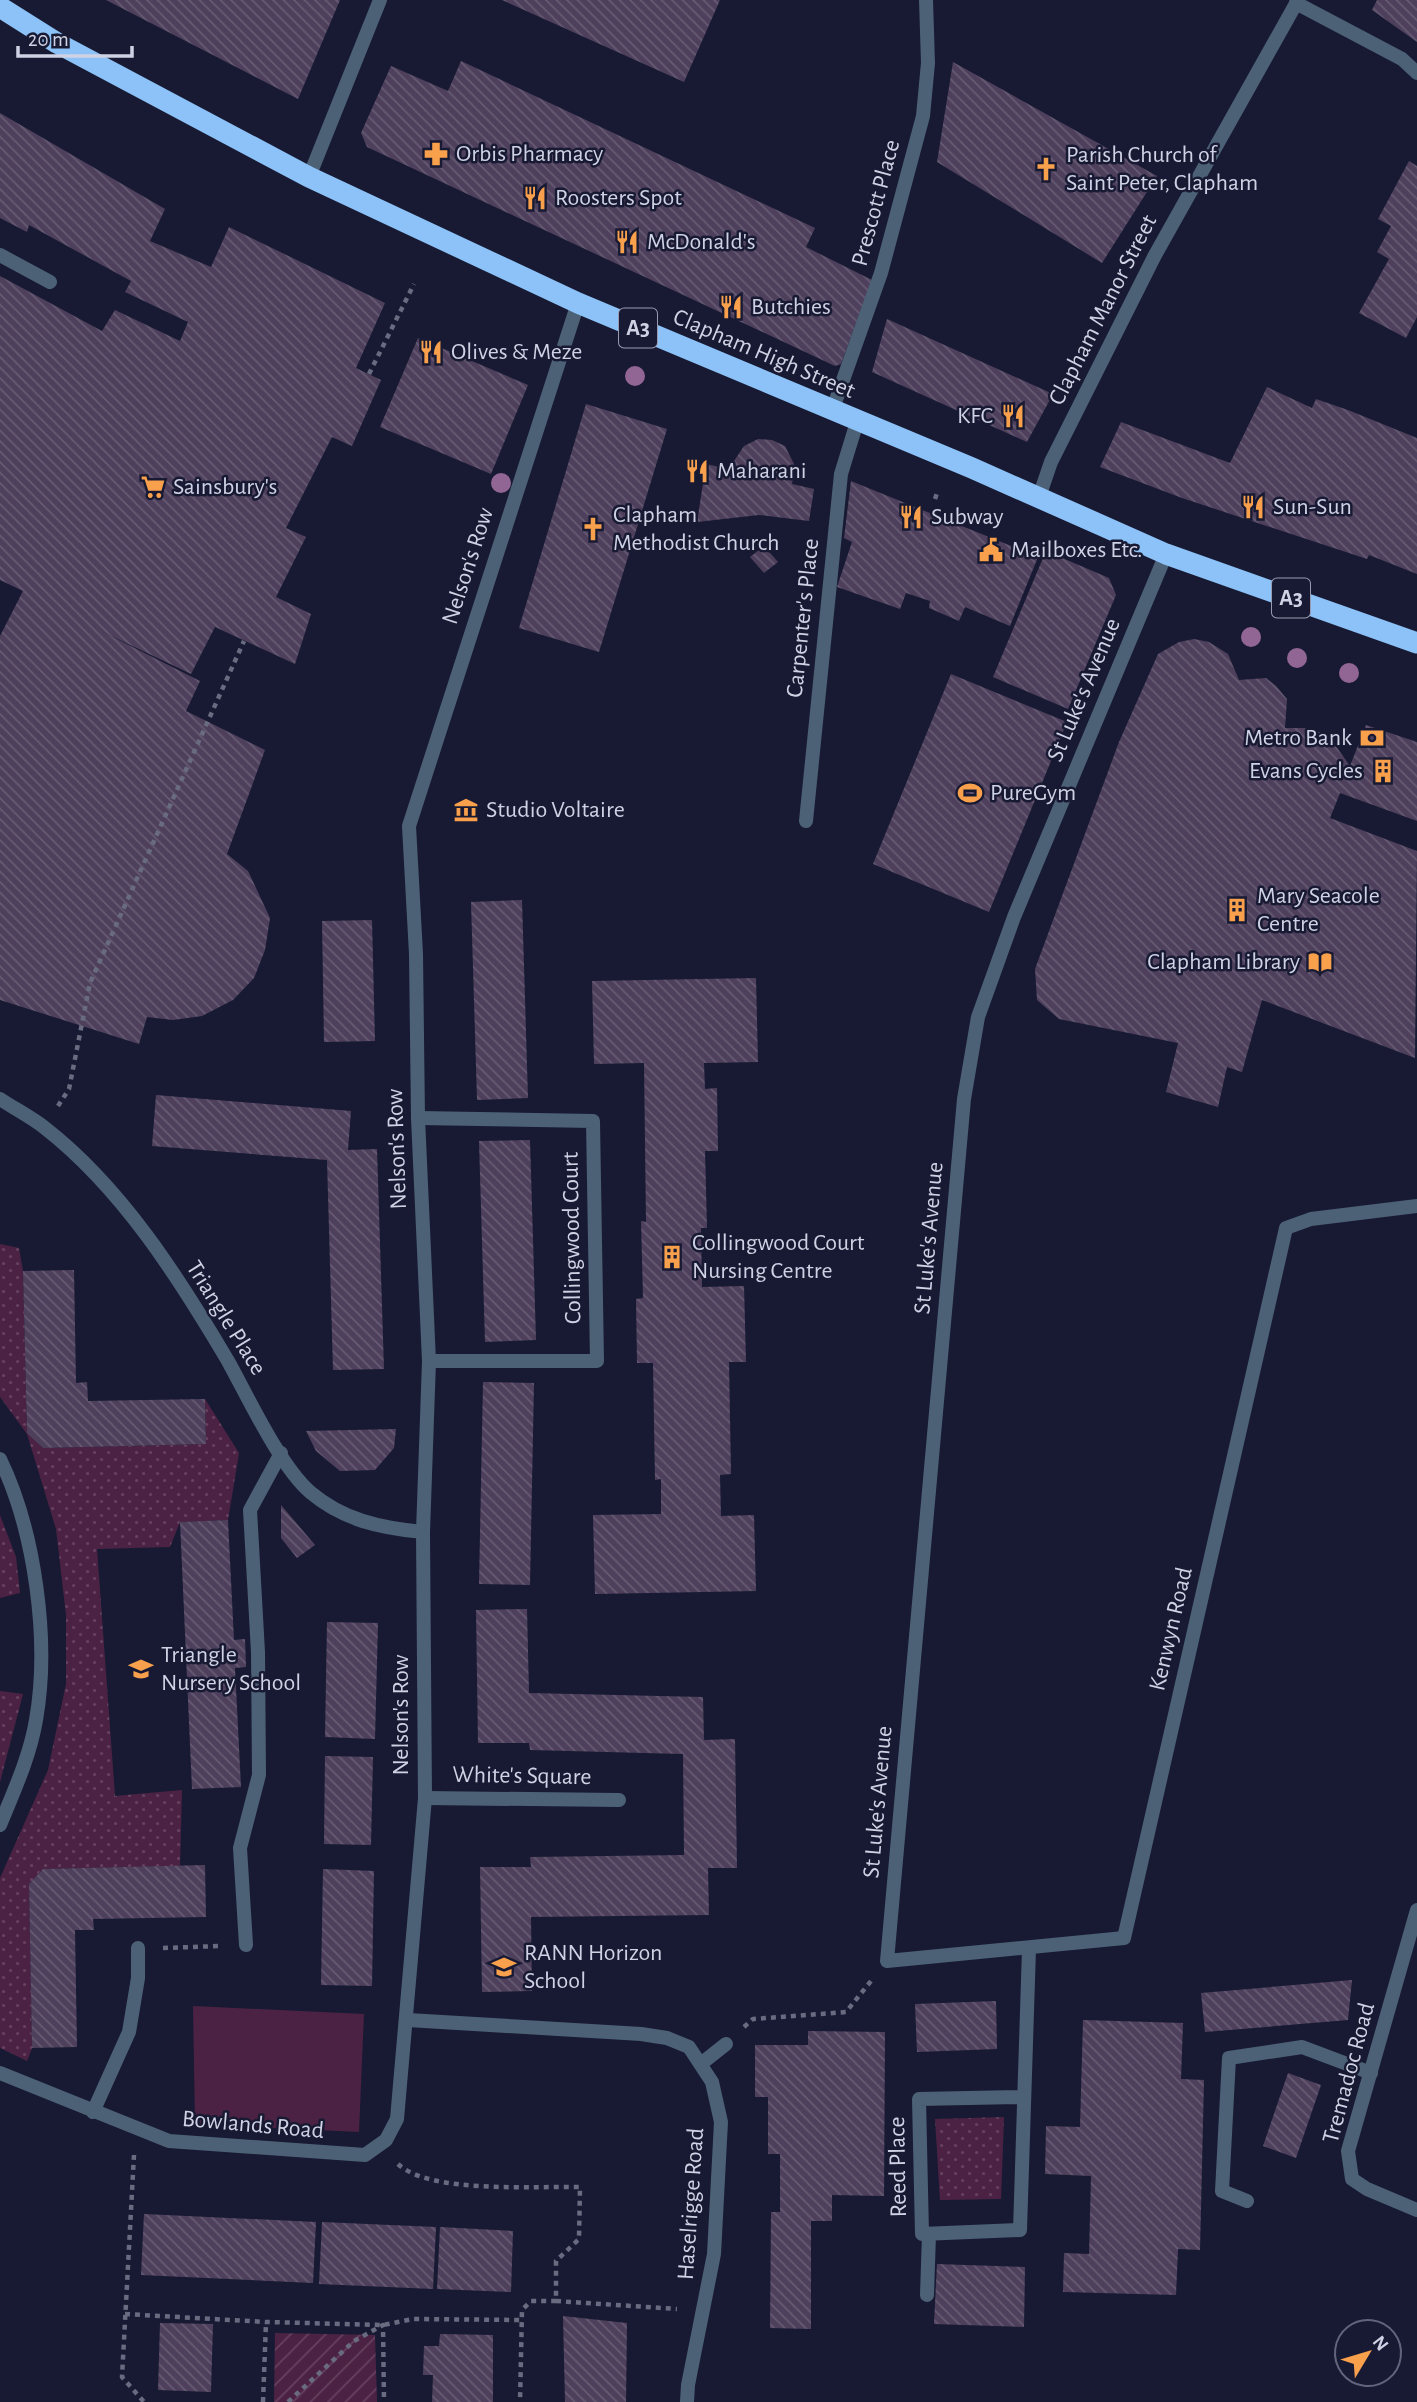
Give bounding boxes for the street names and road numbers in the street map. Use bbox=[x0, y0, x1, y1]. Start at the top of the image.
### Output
street label: Prescott Place bbox=[848, 137, 904, 269]
street label: Clapham Manor Street bbox=[1045, 211, 1161, 409]
street label: Clapham High Street bbox=[670, 305, 859, 403]
road number: A3 bbox=[619, 308, 657, 348]
street label: Nelson's Row bbox=[438, 505, 498, 627]
street label: Carpenter's Place bbox=[783, 537, 823, 699]
road number: A3 bbox=[1272, 578, 1310, 618]
street label: St Luke's Avenue bbox=[1043, 615, 1125, 765]
street label: Nelson's Row bbox=[383, 1088, 411, 1210]
street label: Collingwood Court bbox=[558, 1151, 586, 1324]
street label: St Luke's Avenue bbox=[910, 1161, 948, 1315]
street label: Triangle Place bbox=[182, 1257, 270, 1379]
street label: Kenwyn Road bbox=[1145, 1565, 1197, 1693]
street label: Nelson's Row bbox=[389, 1654, 413, 1776]
street label: St Luke's Avenue bbox=[859, 1725, 897, 1879]
street label: White's Square bbox=[452, 1763, 592, 1789]
street label: Tremadoc Road bbox=[1319, 2000, 1379, 2146]
street label: Bowlands Road bbox=[181, 2107, 325, 2143]
street label: Reed Place bbox=[885, 2116, 911, 2218]
street label: Haselrigge Road bbox=[674, 2127, 708, 2281]

